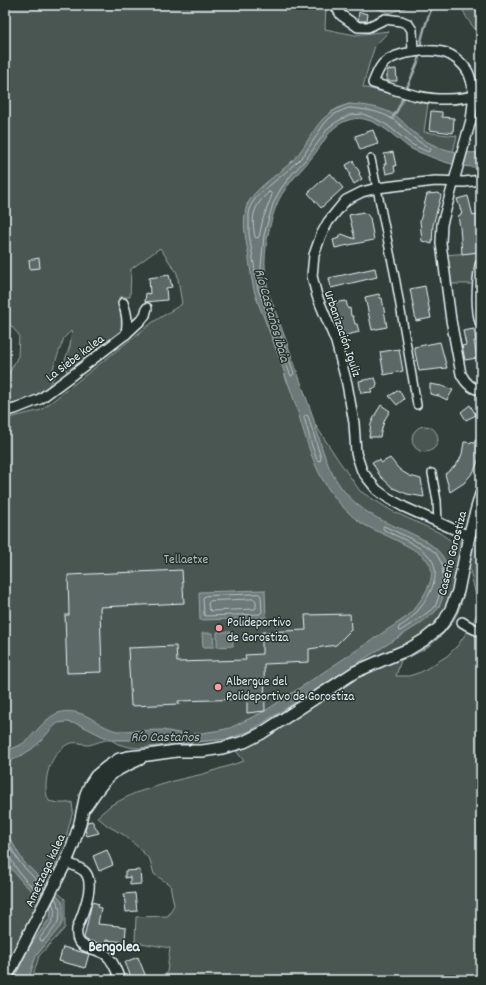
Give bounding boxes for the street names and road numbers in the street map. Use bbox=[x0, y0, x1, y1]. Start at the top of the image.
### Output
street label: Urbanización Iguliz bbox=[318, 288, 365, 380]
street label: La Siebe kalea bbox=[42, 330, 109, 387]
street label: Caserio Gorostiza bbox=[434, 509, 473, 598]
street label: Ametzaga kalea bbox=[21, 831, 72, 911]

